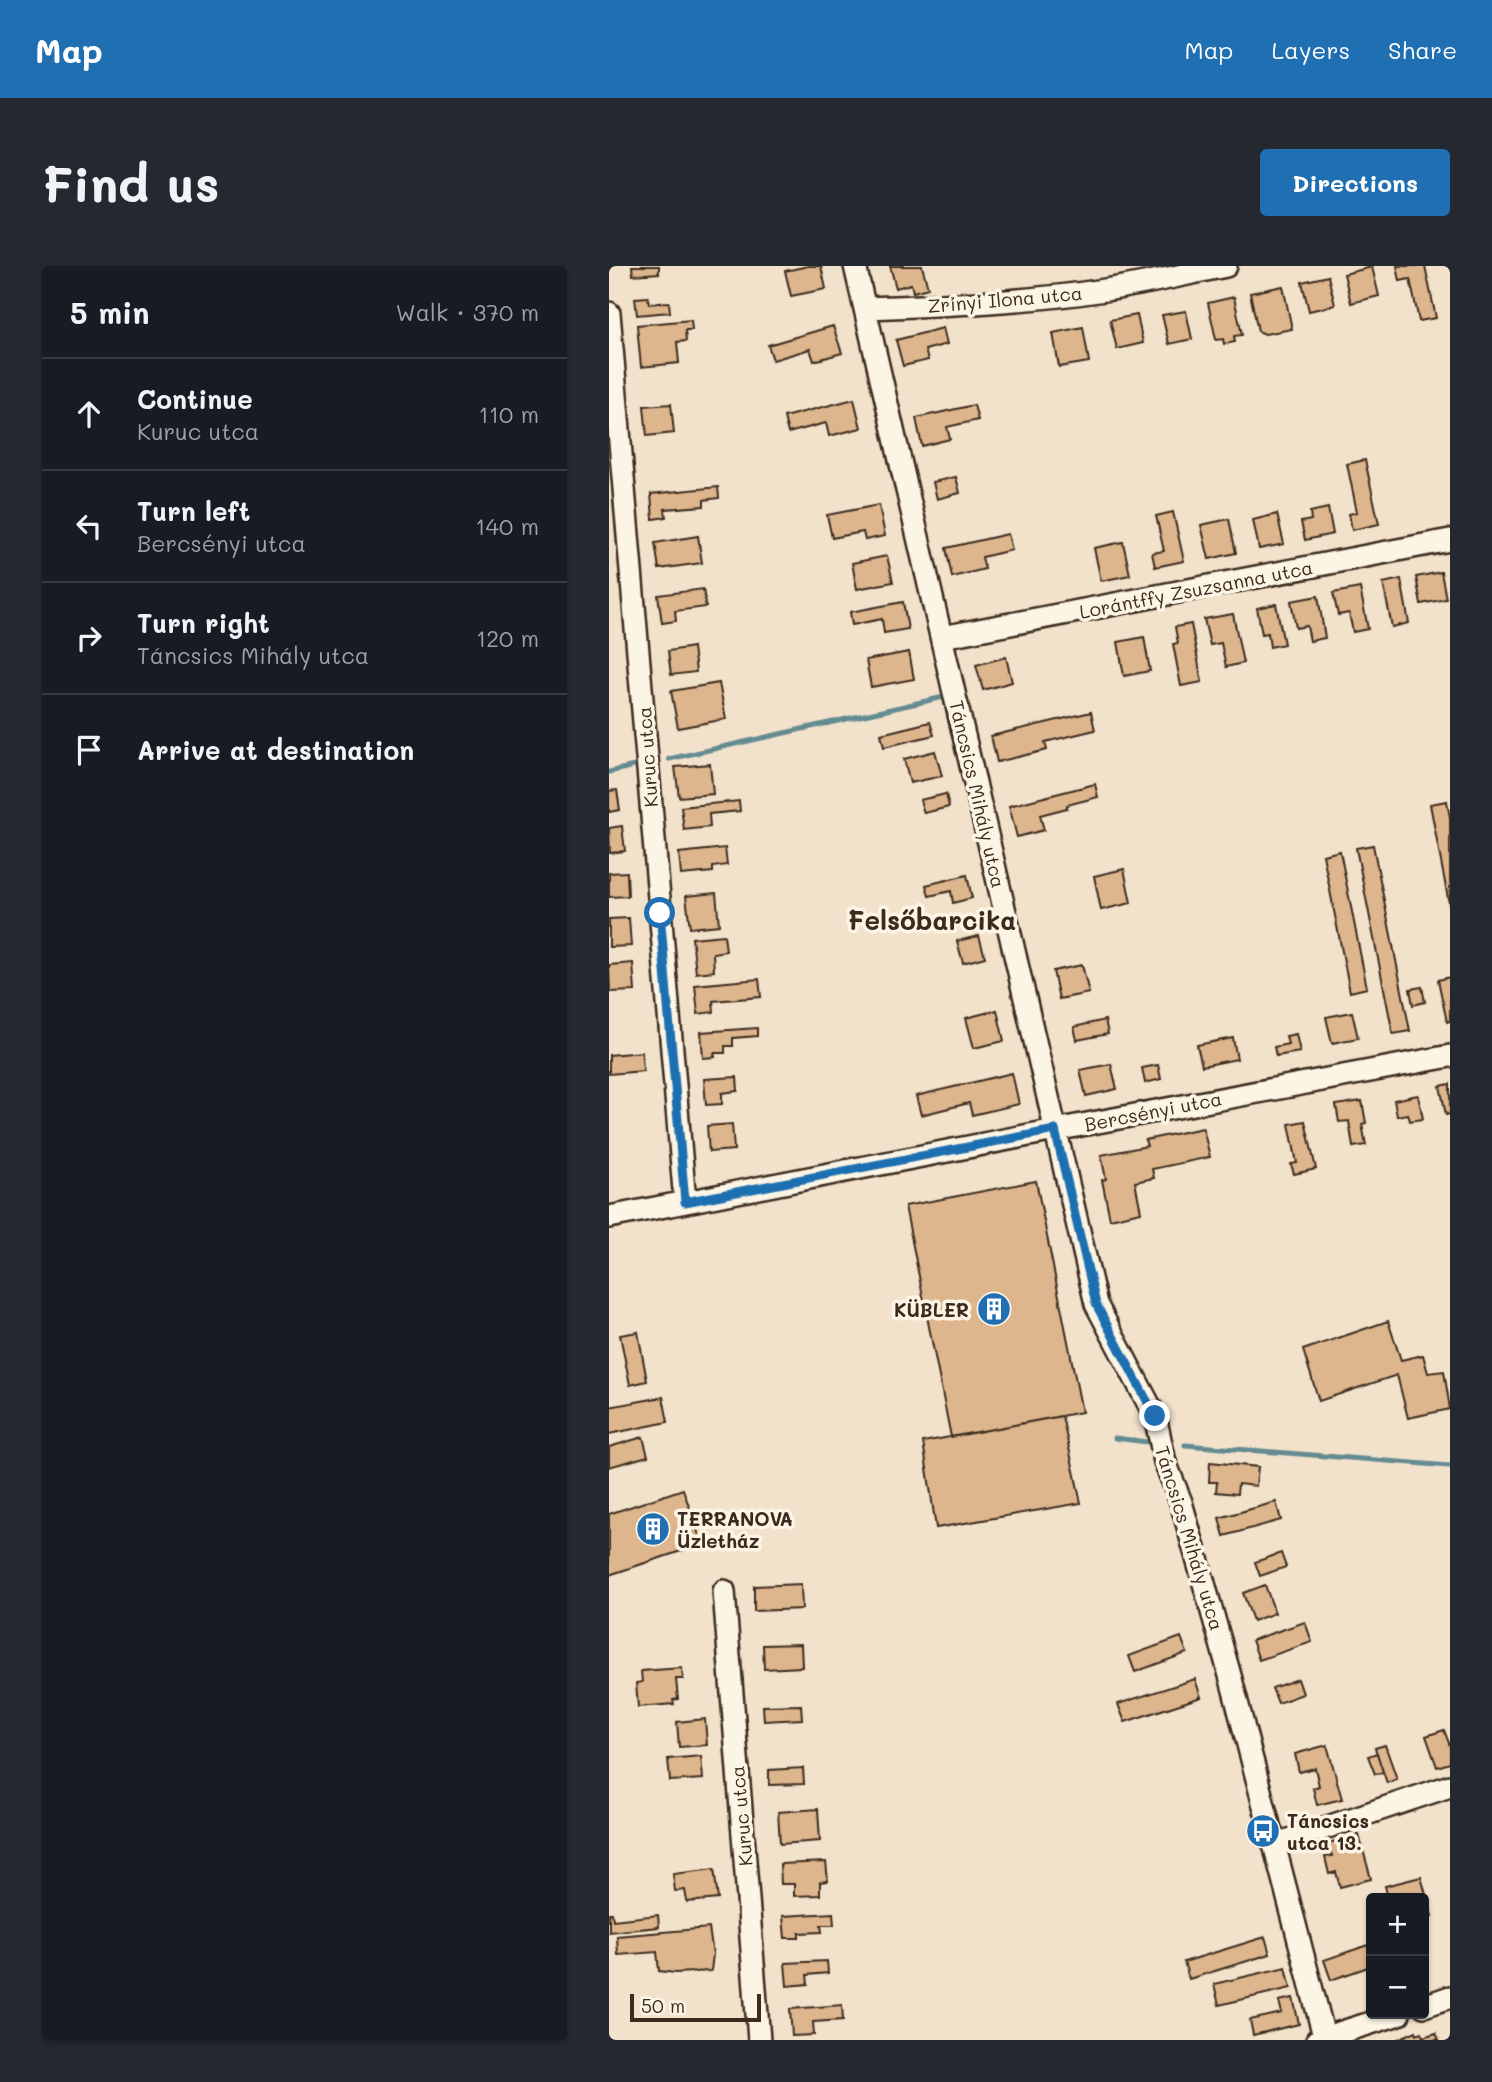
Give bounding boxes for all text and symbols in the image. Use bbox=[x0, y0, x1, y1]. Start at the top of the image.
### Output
text: Map bbox=[35, 28, 103, 71]
text: Map bbox=[1185, 34, 1233, 65]
text: Layers bbox=[1271, 34, 1350, 65]
text: Share bbox=[1388, 34, 1457, 65]
button: Directions bbox=[1260, 149, 1450, 216]
text: Find us bbox=[42, 151, 220, 214]
street label: Zrínyi Ilona utca bbox=[927, 280, 1083, 318]
text: 5 min bbox=[70, 292, 150, 332]
text: Walk · 370 m bbox=[396, 297, 539, 327]
text: Continue bbox=[137, 382, 253, 416]
icon: ahead bbox=[70, 395, 108, 433]
text: 110 m bbox=[479, 399, 539, 429]
text: Kuruc utca bbox=[137, 416, 259, 446]
text: Turn left bbox=[137, 494, 250, 528]
icon: left bbox=[70, 507, 108, 545]
text: 140 m bbox=[475, 511, 539, 541]
text: Bercsényi utca bbox=[137, 528, 306, 558]
street label: Lorántffy Zsuzsanna utca bbox=[1077, 554, 1315, 624]
text: Turn right bbox=[137, 606, 270, 640]
icon: right bbox=[70, 619, 108, 657]
text: 120 m bbox=[476, 623, 539, 653]
text: Táncsics Mihály utca bbox=[137, 640, 369, 670]
street label: Táncsics Mihály utca bbox=[944, 698, 1012, 890]
street label: Kuruc utca bbox=[631, 706, 663, 808]
icon: arrive bbox=[70, 731, 108, 769]
text: Arrive at destination bbox=[137, 733, 414, 767]
route start bbox=[644, 897, 675, 928]
district label: Felsőbarcika bbox=[848, 903, 1016, 937]
street label: Bercsényi utca bbox=[1082, 1085, 1224, 1137]
building icon: KÜBLER bbox=[975, 1290, 1013, 1328]
place label: KÜBLER bbox=[894, 1297, 969, 1322]
route end bbox=[1139, 1400, 1170, 1431]
street label: Táncsics Mihály utca bbox=[1150, 1443, 1230, 1633]
place label: TERRANOVA Üzletház bbox=[677, 1506, 793, 1553]
building icon: TERRANOVA Üzletház bbox=[634, 1510, 672, 1548]
street label: Kuruc utca bbox=[724, 1765, 758, 1867]
place label: Táncsics utca 13. bbox=[1287, 1808, 1369, 1855]
bus stop icon: Táncsics utca 13. bbox=[1244, 1812, 1282, 1850]
map controls bbox=[1366, 1893, 1429, 2019]
button: + bbox=[1366, 1893, 1429, 1956]
button: − bbox=[1366, 1956, 1429, 2019]
scale bar bbox=[630, 1991, 761, 2023]
text: 50 m bbox=[641, 1993, 685, 2018]

